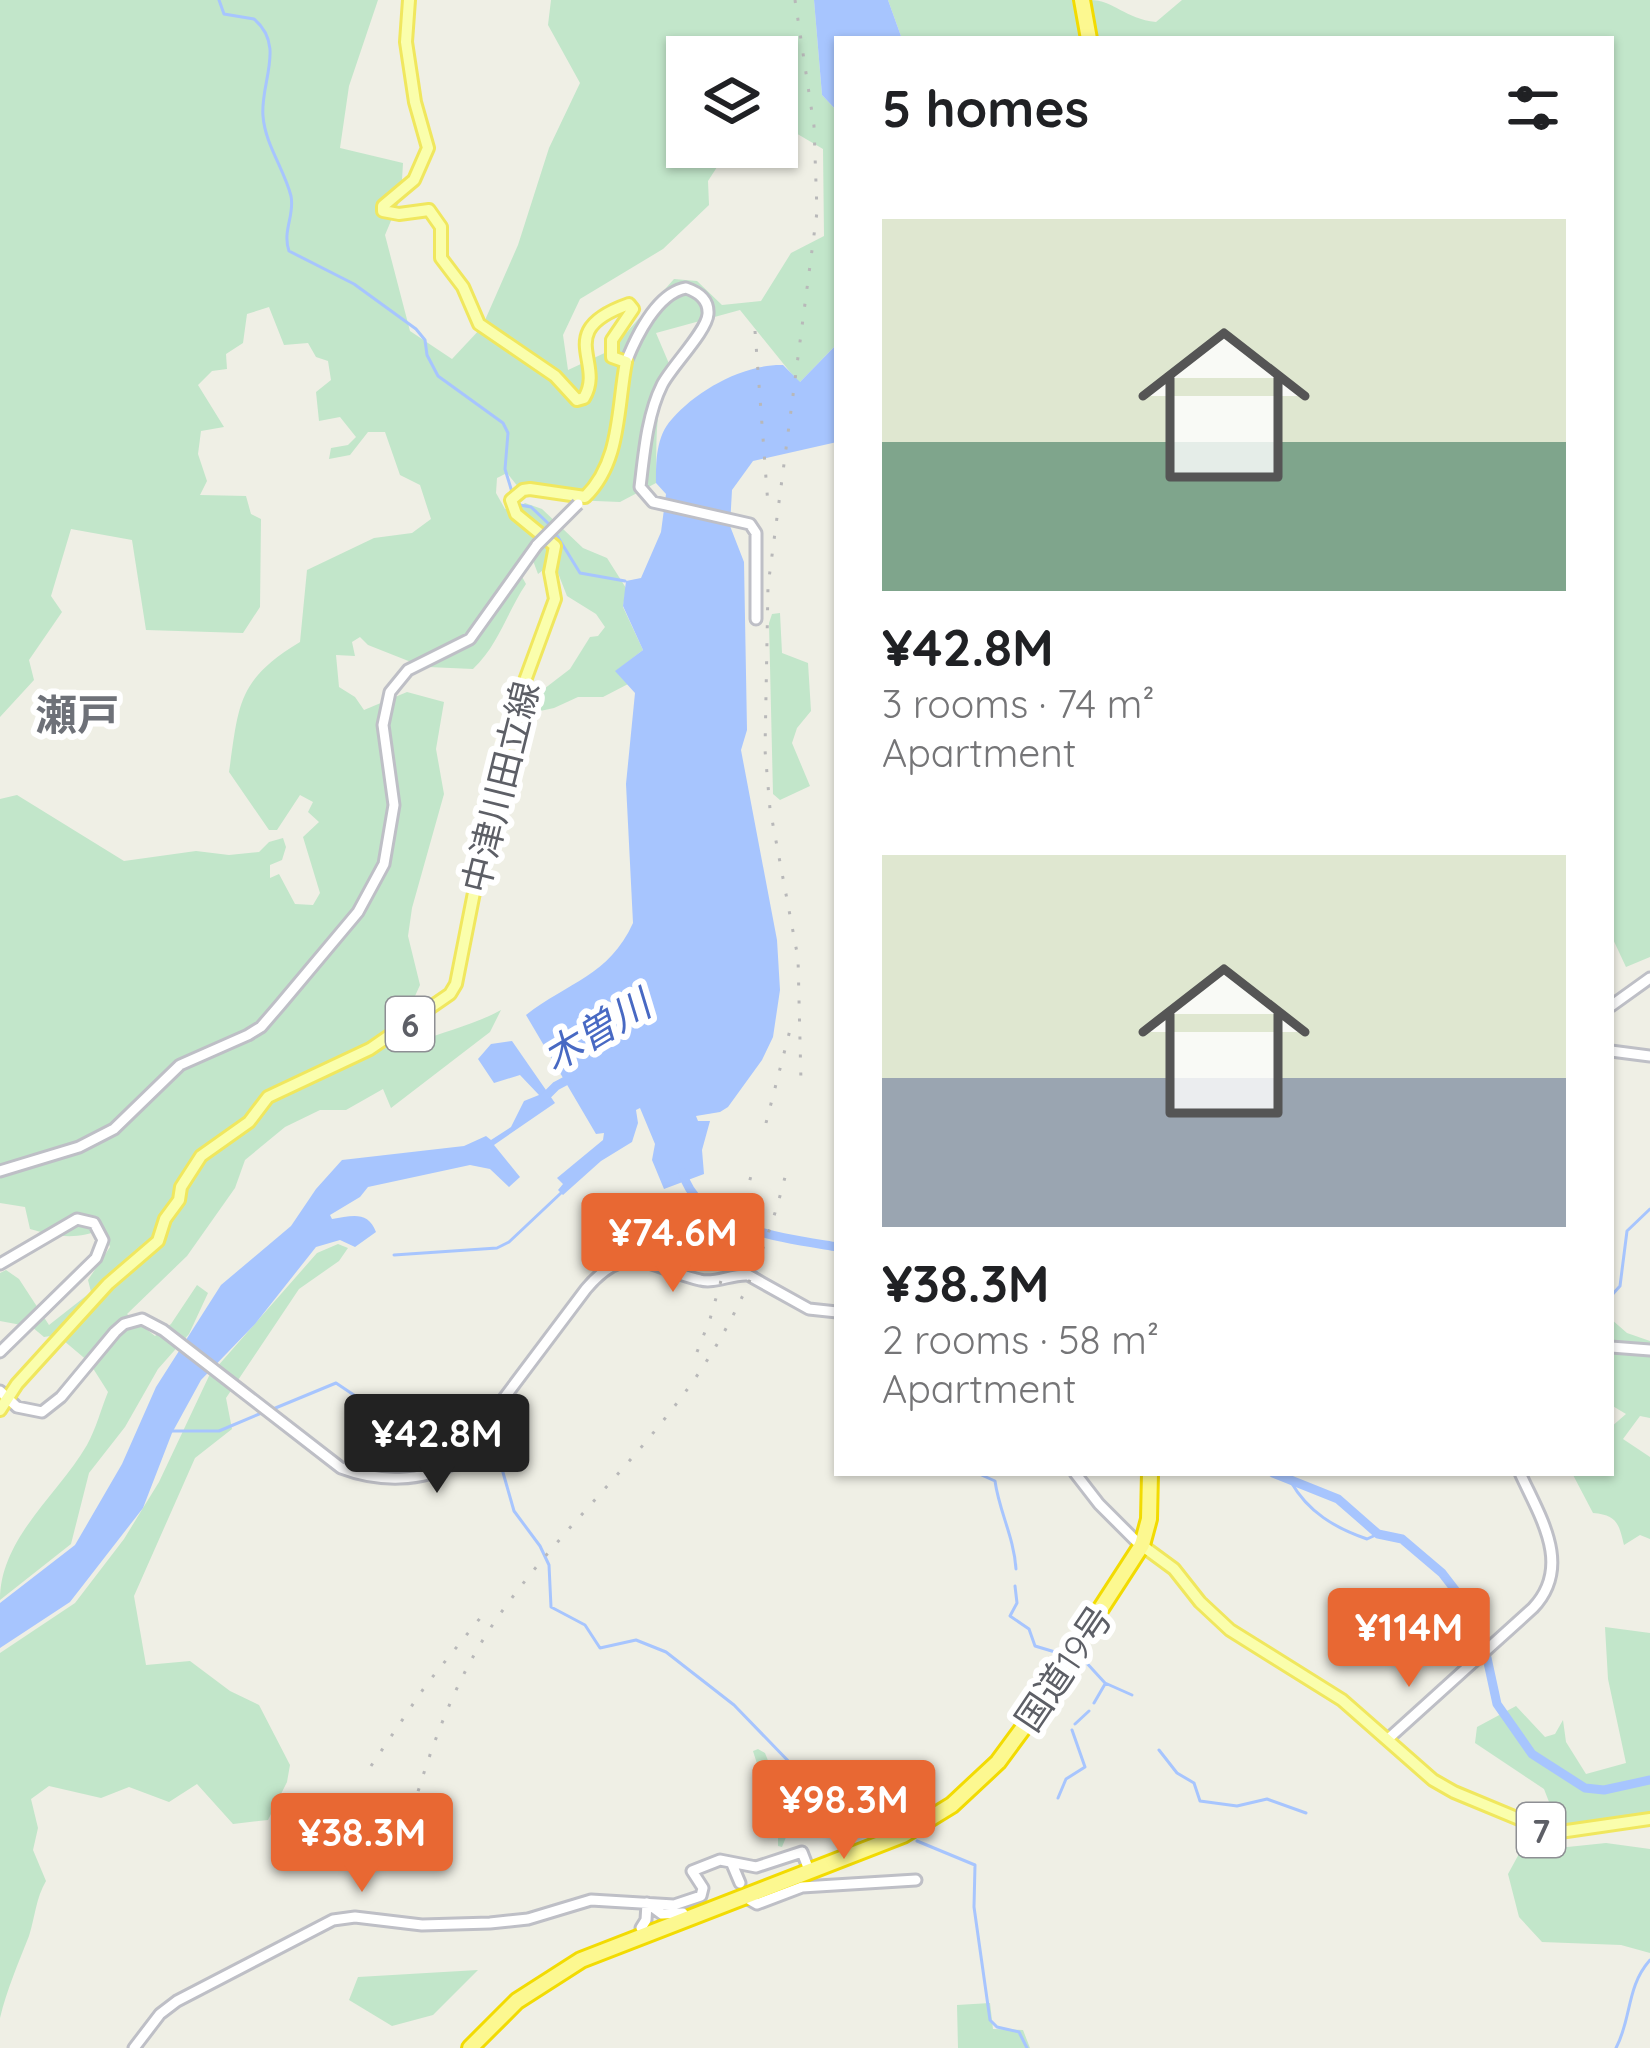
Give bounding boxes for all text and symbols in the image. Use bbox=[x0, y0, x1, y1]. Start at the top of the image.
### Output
map controls bbox=[666, 36, 798, 168]
button: layers bbox=[666, 36, 798, 168]
icon: filters bbox=[1500, 75, 1566, 141]
text: 5 homes bbox=[882, 76, 1089, 140]
icon: home bbox=[1116, 297, 1332, 513]
text: ¥42.8M bbox=[882, 615, 1054, 679]
street label: 中津川田立線 bbox=[452, 677, 548, 897]
text: 3 rooms · 74 m² bbox=[882, 679, 1155, 728]
district label: 瀬戸 bbox=[35, 688, 119, 741]
text: Apartment bbox=[882, 728, 1076, 777]
icon: home bbox=[1116, 933, 1332, 1149]
water label: 木曽川 bbox=[533, 977, 662, 1081]
road number: 6 bbox=[386, 997, 434, 1051]
pin: ¥74.6M bbox=[575, 1193, 771, 1295]
text: ¥74.6M bbox=[608, 1207, 738, 1256]
text: ¥38.3M bbox=[882, 1251, 1050, 1315]
text: 2 rooms · 58 m² bbox=[882, 1315, 1159, 1364]
text: Apartment bbox=[882, 1364, 1076, 1413]
pin: ¥42.8M bbox=[339, 1394, 535, 1496]
text: ¥42.8M bbox=[371, 1408, 503, 1457]
pin: ¥114M bbox=[1325, 1588, 1493, 1690]
street label: 国道19号 bbox=[1005, 1597, 1121, 1739]
text: ¥114M bbox=[1355, 1602, 1463, 1651]
pin: ¥98.3M bbox=[746, 1760, 942, 1862]
text: ¥98.3M bbox=[779, 1774, 909, 1823]
pin: ¥38.3M bbox=[264, 1793, 460, 1895]
road number: 7 bbox=[1517, 1803, 1565, 1857]
text: ¥38.3M bbox=[298, 1807, 426, 1856]

